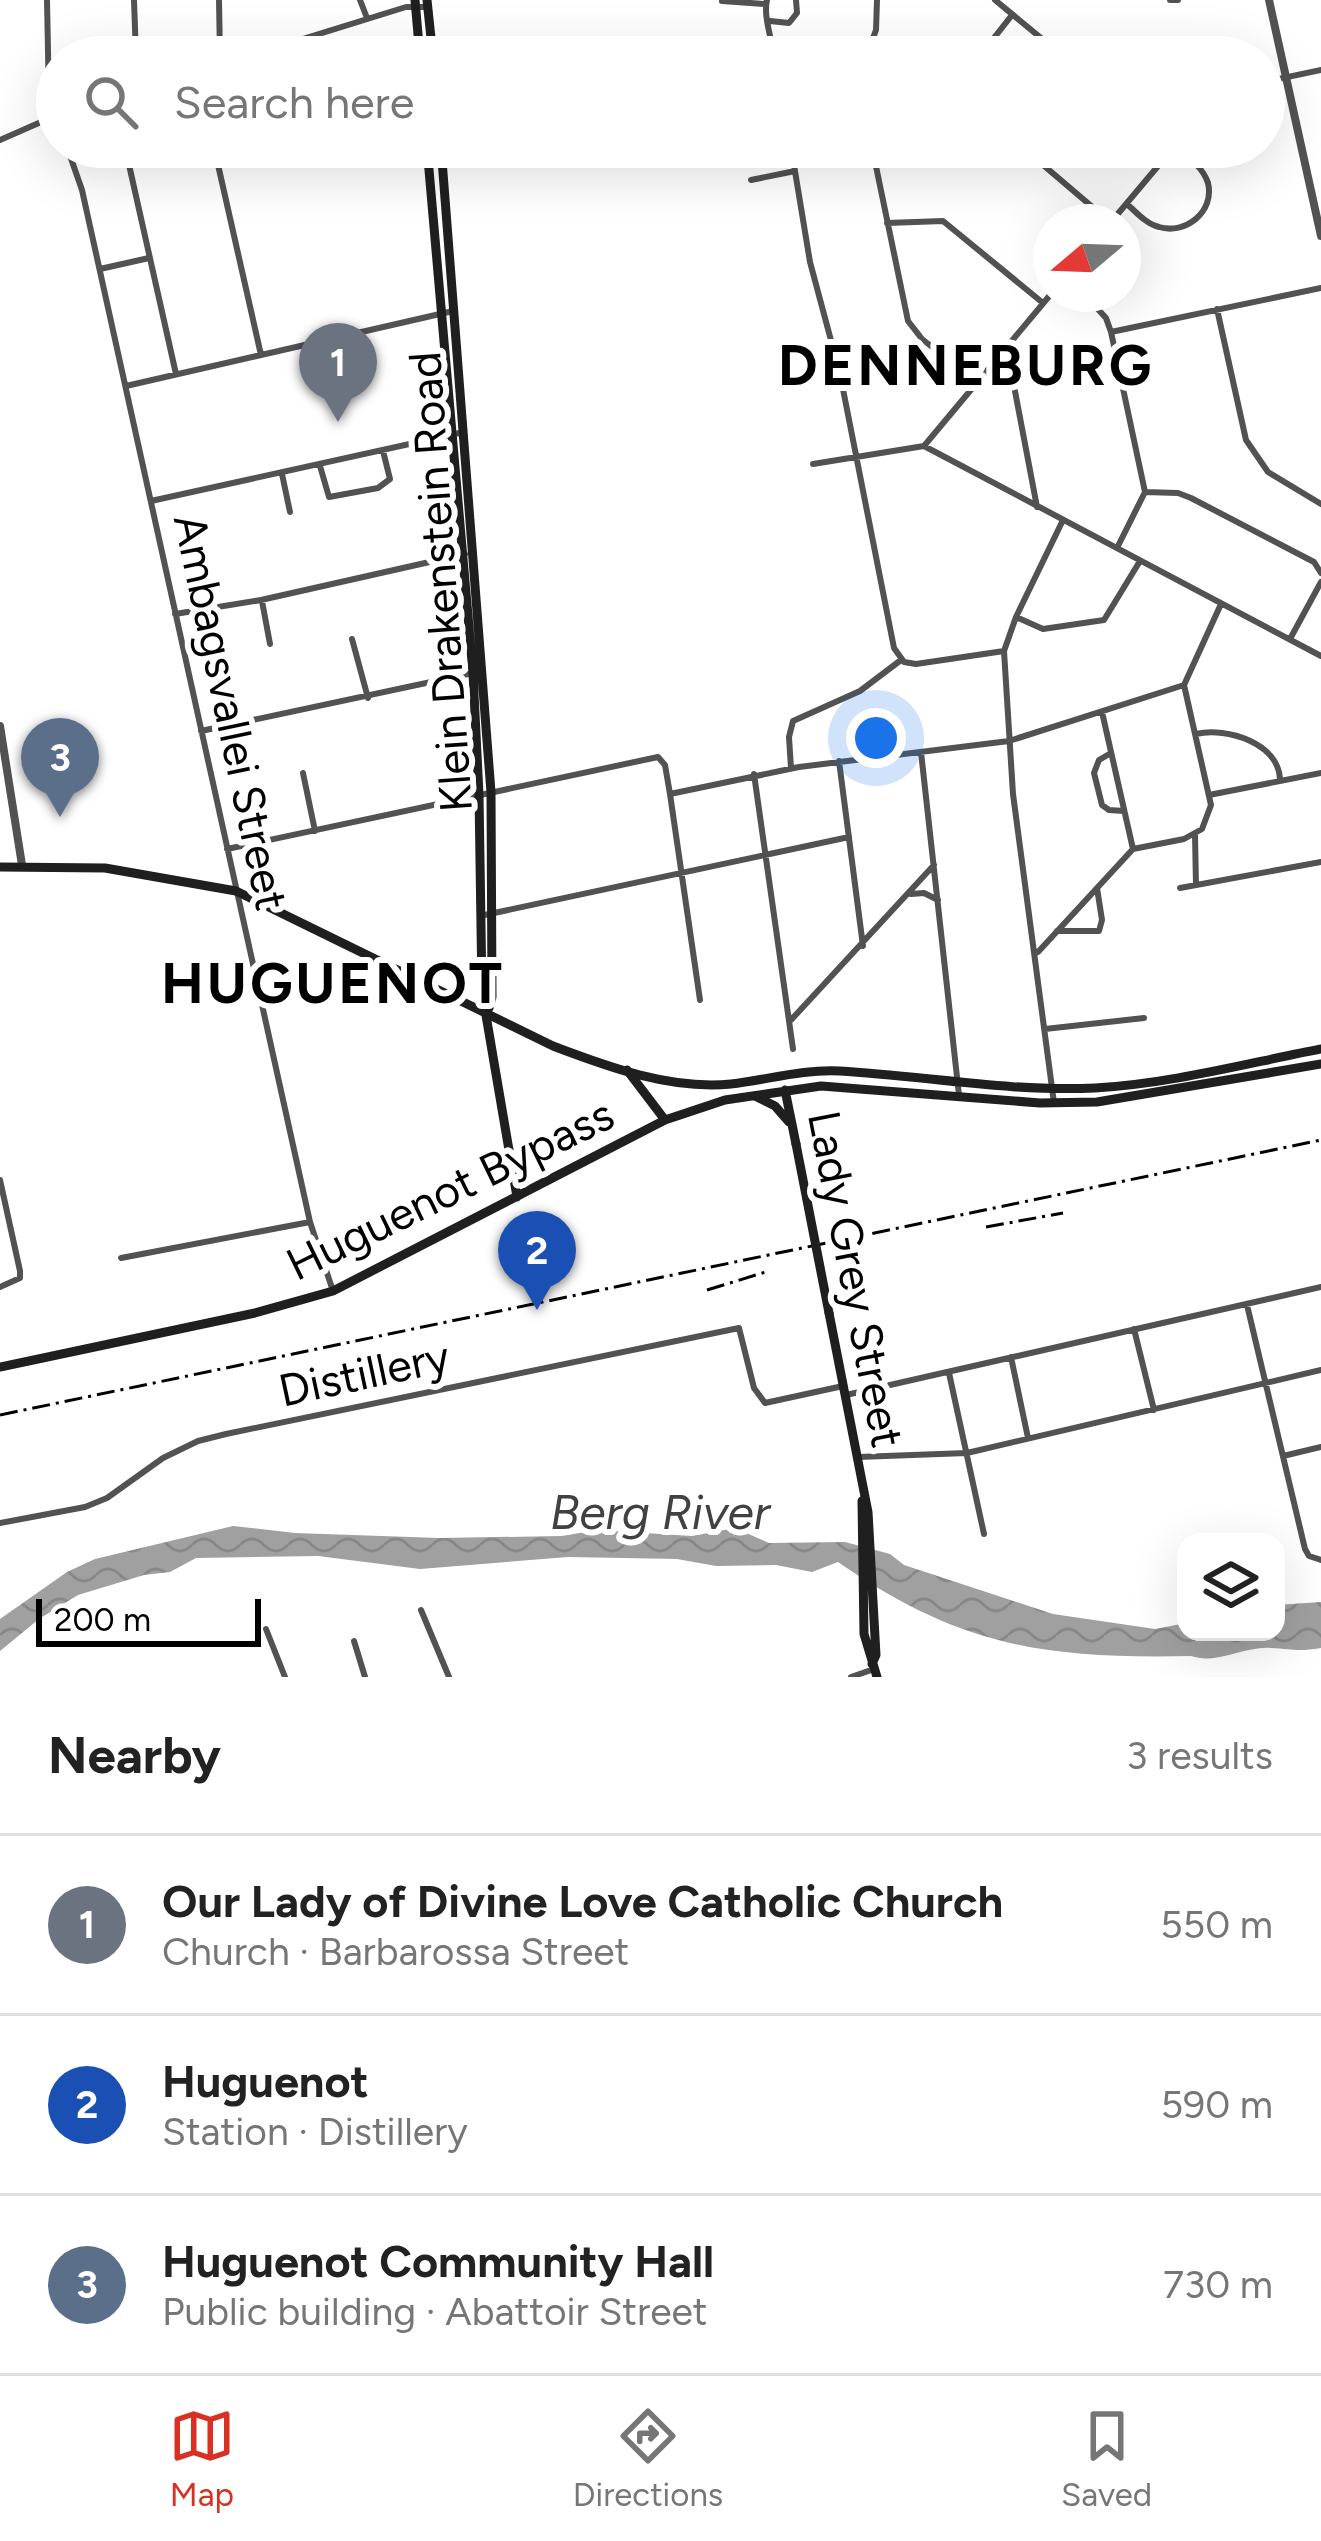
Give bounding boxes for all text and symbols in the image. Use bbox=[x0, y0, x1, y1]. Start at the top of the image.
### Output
search box bbox=[36, 36, 1285, 168]
icon: search bbox=[78, 69, 144, 135]
text: Search here bbox=[174, 75, 414, 129]
north arrow bbox=[1033, 204, 1141, 312]
pin: 1 bbox=[299, 323, 377, 422]
district label: DENNEBURG bbox=[778, 331, 1154, 399]
street label: Klein Drakenstein Road bbox=[397, 350, 483, 814]
street label: Ambagsvallei Street bbox=[163, 509, 299, 915]
your location bbox=[846, 708, 906, 768]
pin: 3 bbox=[21, 718, 99, 817]
district label: HUGUENOT bbox=[161, 949, 505, 1017]
street label: Huguenot Bypass bbox=[278, 1086, 622, 1292]
street label: Lady Grey Street bbox=[797, 1106, 915, 1452]
pin: 2 bbox=[498, 1211, 576, 1310]
street label: Distillery bbox=[274, 1329, 455, 1417]
water label: Berg River bbox=[550, 1483, 772, 1541]
map controls bbox=[1177, 1533, 1285, 1641]
button: layers bbox=[1177, 1533, 1285, 1641]
scale bar bbox=[36, 1593, 261, 1646]
text: 200 m bbox=[54, 1600, 151, 1639]
text: Nearby bbox=[48, 1725, 221, 1786]
text: 3 results bbox=[1126, 1732, 1273, 1779]
text: Our Lady of Divine Love Catholic Church bbox=[162, 1874, 1003, 1928]
text: 1 bbox=[79, 1901, 95, 1948]
text: 550 m bbox=[1160, 1901, 1273, 1948]
text: Church · Barbarossa Street bbox=[162, 1928, 629, 1975]
text: Huguenot bbox=[162, 2054, 369, 2108]
text: 2 bbox=[76, 2081, 98, 2128]
text: 590 m bbox=[1161, 2081, 1273, 2128]
text: Station · Distillery bbox=[162, 2108, 468, 2155]
text: Huguenot Community Hall bbox=[162, 2234, 714, 2288]
text: 3 bbox=[76, 2261, 98, 2308]
text: 730 m bbox=[1163, 2261, 1273, 2308]
text: Public building · Abattoir Street bbox=[162, 2288, 708, 2335]
tab: Map bbox=[169, 2403, 235, 2514]
tab: Directions bbox=[573, 2403, 723, 2514]
tab: Saved bbox=[1061, 2403, 1152, 2514]

